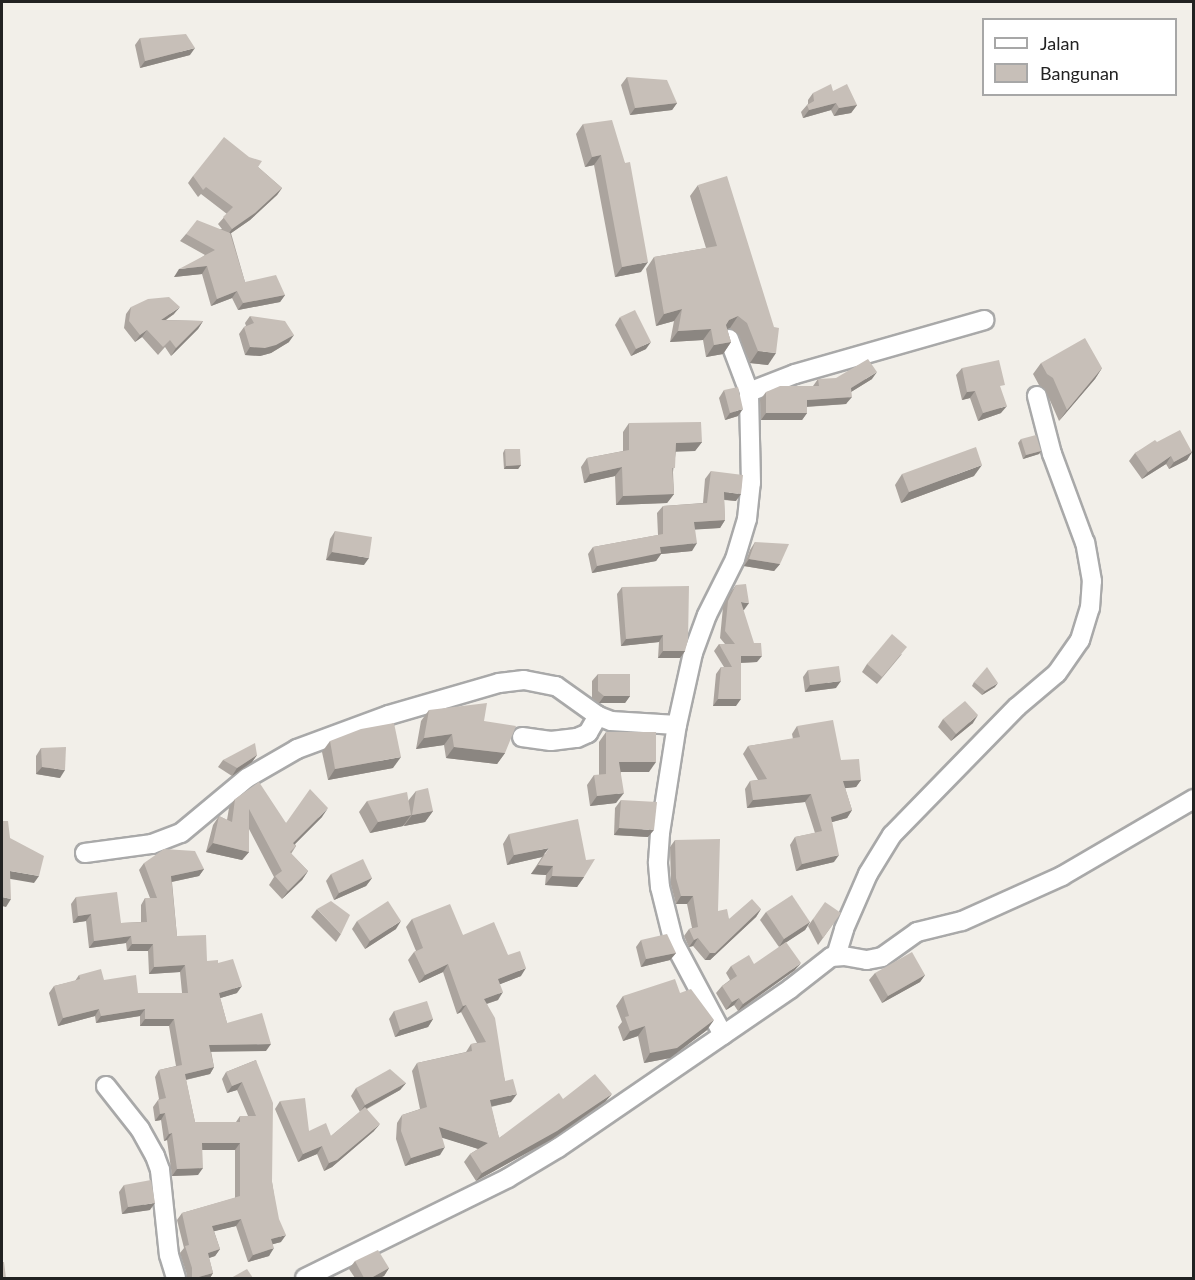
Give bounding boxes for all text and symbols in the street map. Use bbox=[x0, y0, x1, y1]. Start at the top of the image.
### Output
legend bbox=[982, 18, 1177, 96]
text: Jalan bbox=[1040, 32, 1079, 54]
text: Bangunan bbox=[1040, 62, 1119, 84]

